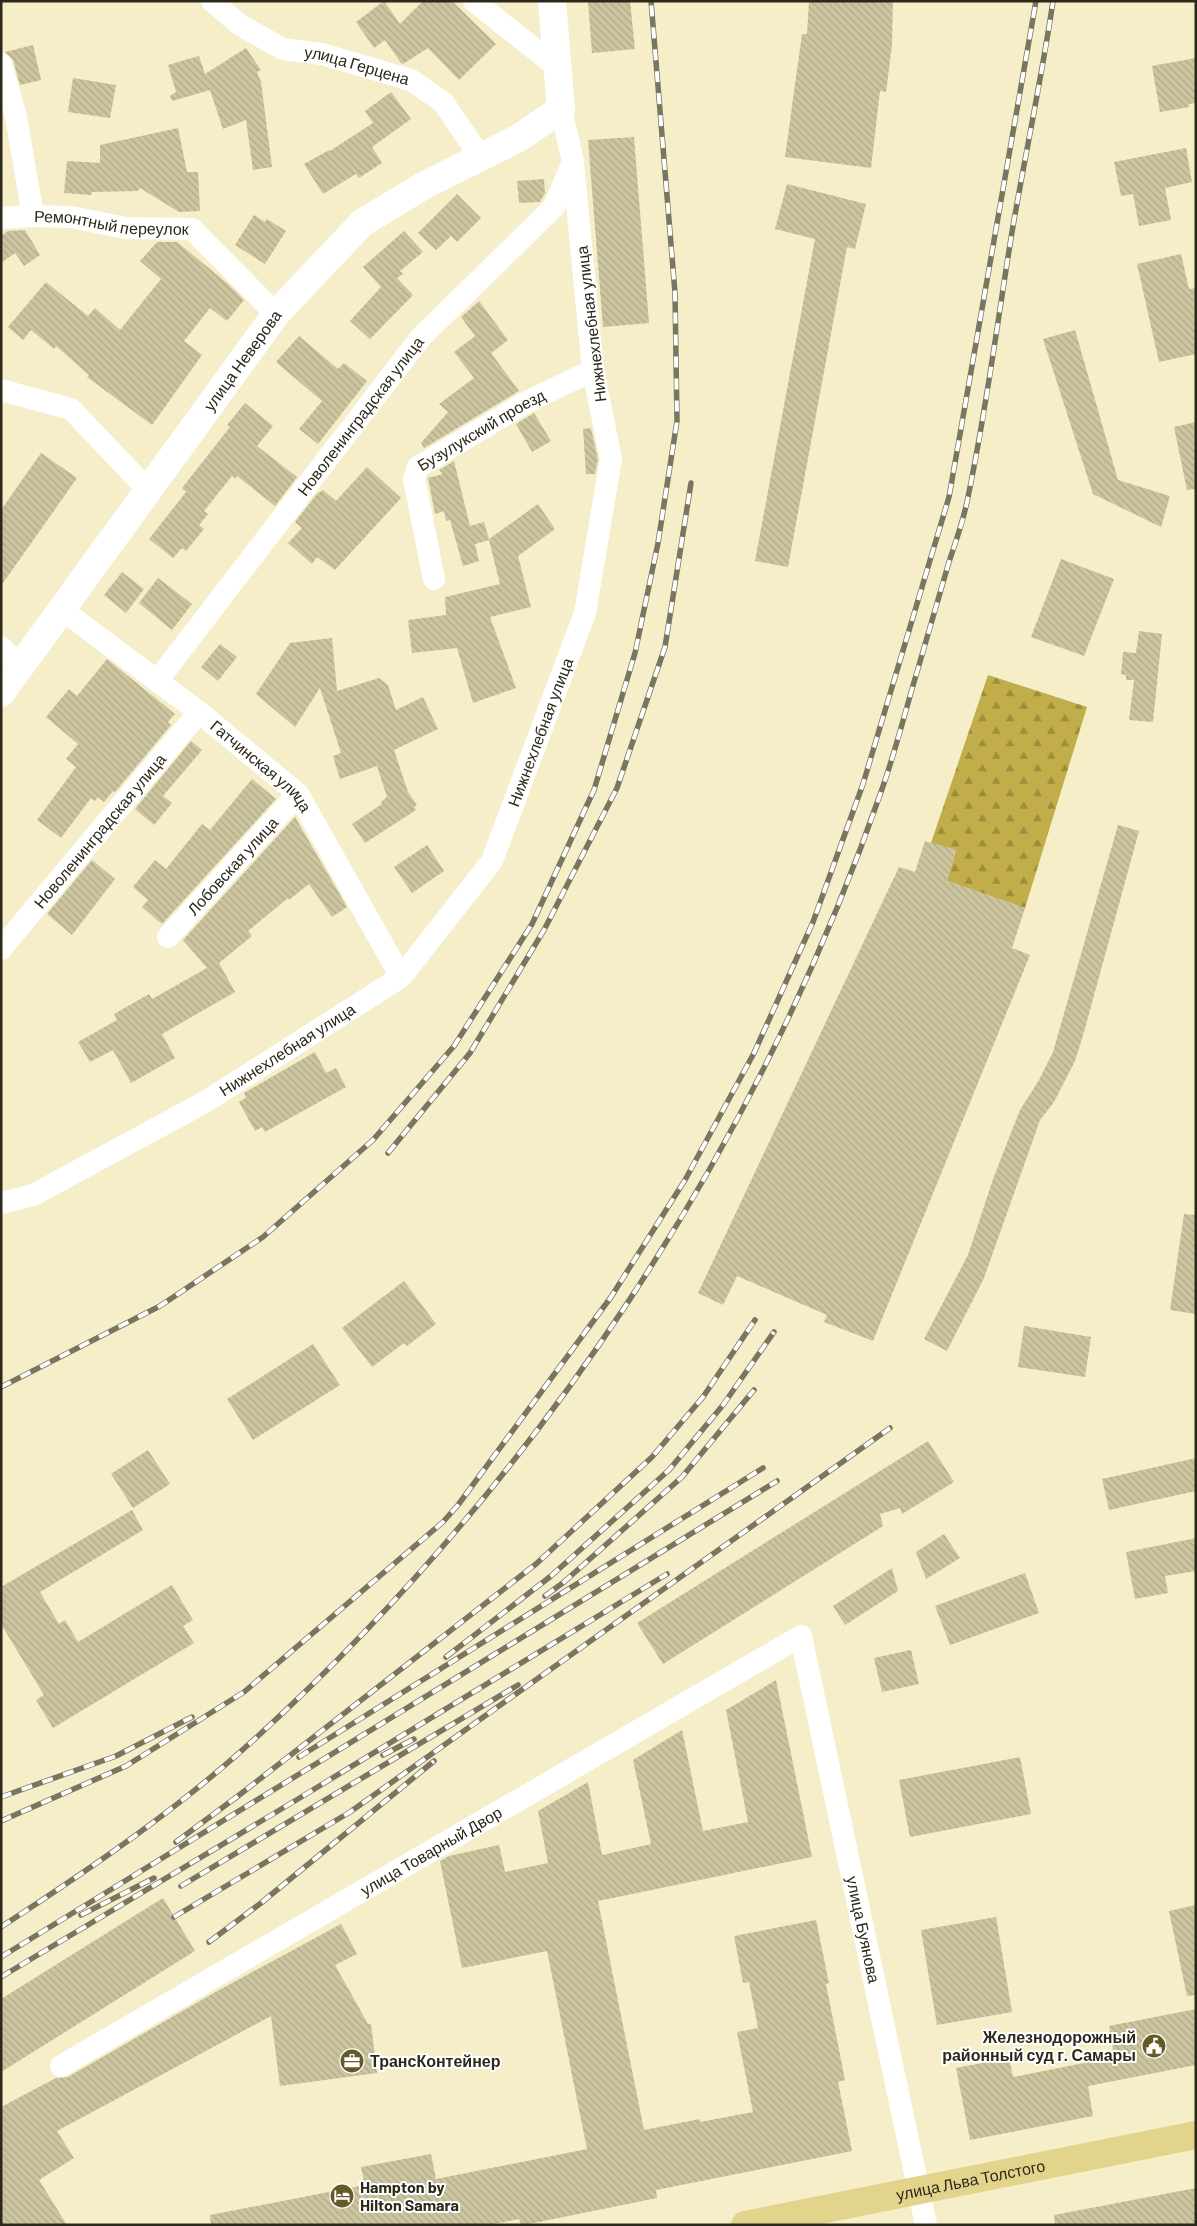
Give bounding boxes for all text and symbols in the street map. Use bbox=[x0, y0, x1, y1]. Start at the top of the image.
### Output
street label: улица Герцена bbox=[303, 42, 412, 88]
street label: Ремонтный переулок bbox=[34, 206, 190, 238]
street label: Нижнехлебная улица bbox=[571, 245, 610, 403]
street label: улица Неверова bbox=[199, 306, 285, 414]
street label: Новоленинградская улица bbox=[293, 332, 427, 499]
street label: Бузулукский проезд bbox=[414, 384, 549, 474]
street label: Нижнехлебная улица bbox=[503, 655, 576, 809]
street label: Гатчинская улица bbox=[207, 716, 316, 815]
street label: Новоленинградская улица bbox=[29, 749, 169, 912]
street label: Лобовская улица bbox=[183, 813, 282, 919]
street label: Нижнехлебная улица bbox=[215, 999, 358, 1100]
street label: улица Товарный Двор bbox=[357, 1802, 505, 1899]
street label: улица Буянова bbox=[843, 1874, 884, 1985]
place label: Железнодорожный районный суд г. Самары bbox=[942, 2027, 1136, 2064]
public building icon: Железнодорожный районный суд г. Самары bbox=[1141, 2033, 1167, 2059]
office icon: ТрансКонтейнер bbox=[339, 2048, 365, 2074]
place label: ТрансКонтейнер bbox=[370, 2051, 501, 2070]
street label: улица Льва Толстого bbox=[894, 2155, 1047, 2204]
place label: Hampton by Hilton Samara bbox=[360, 2177, 459, 2214]
hotel icon: Hampton by Hilton Samara bbox=[329, 2183, 355, 2209]

